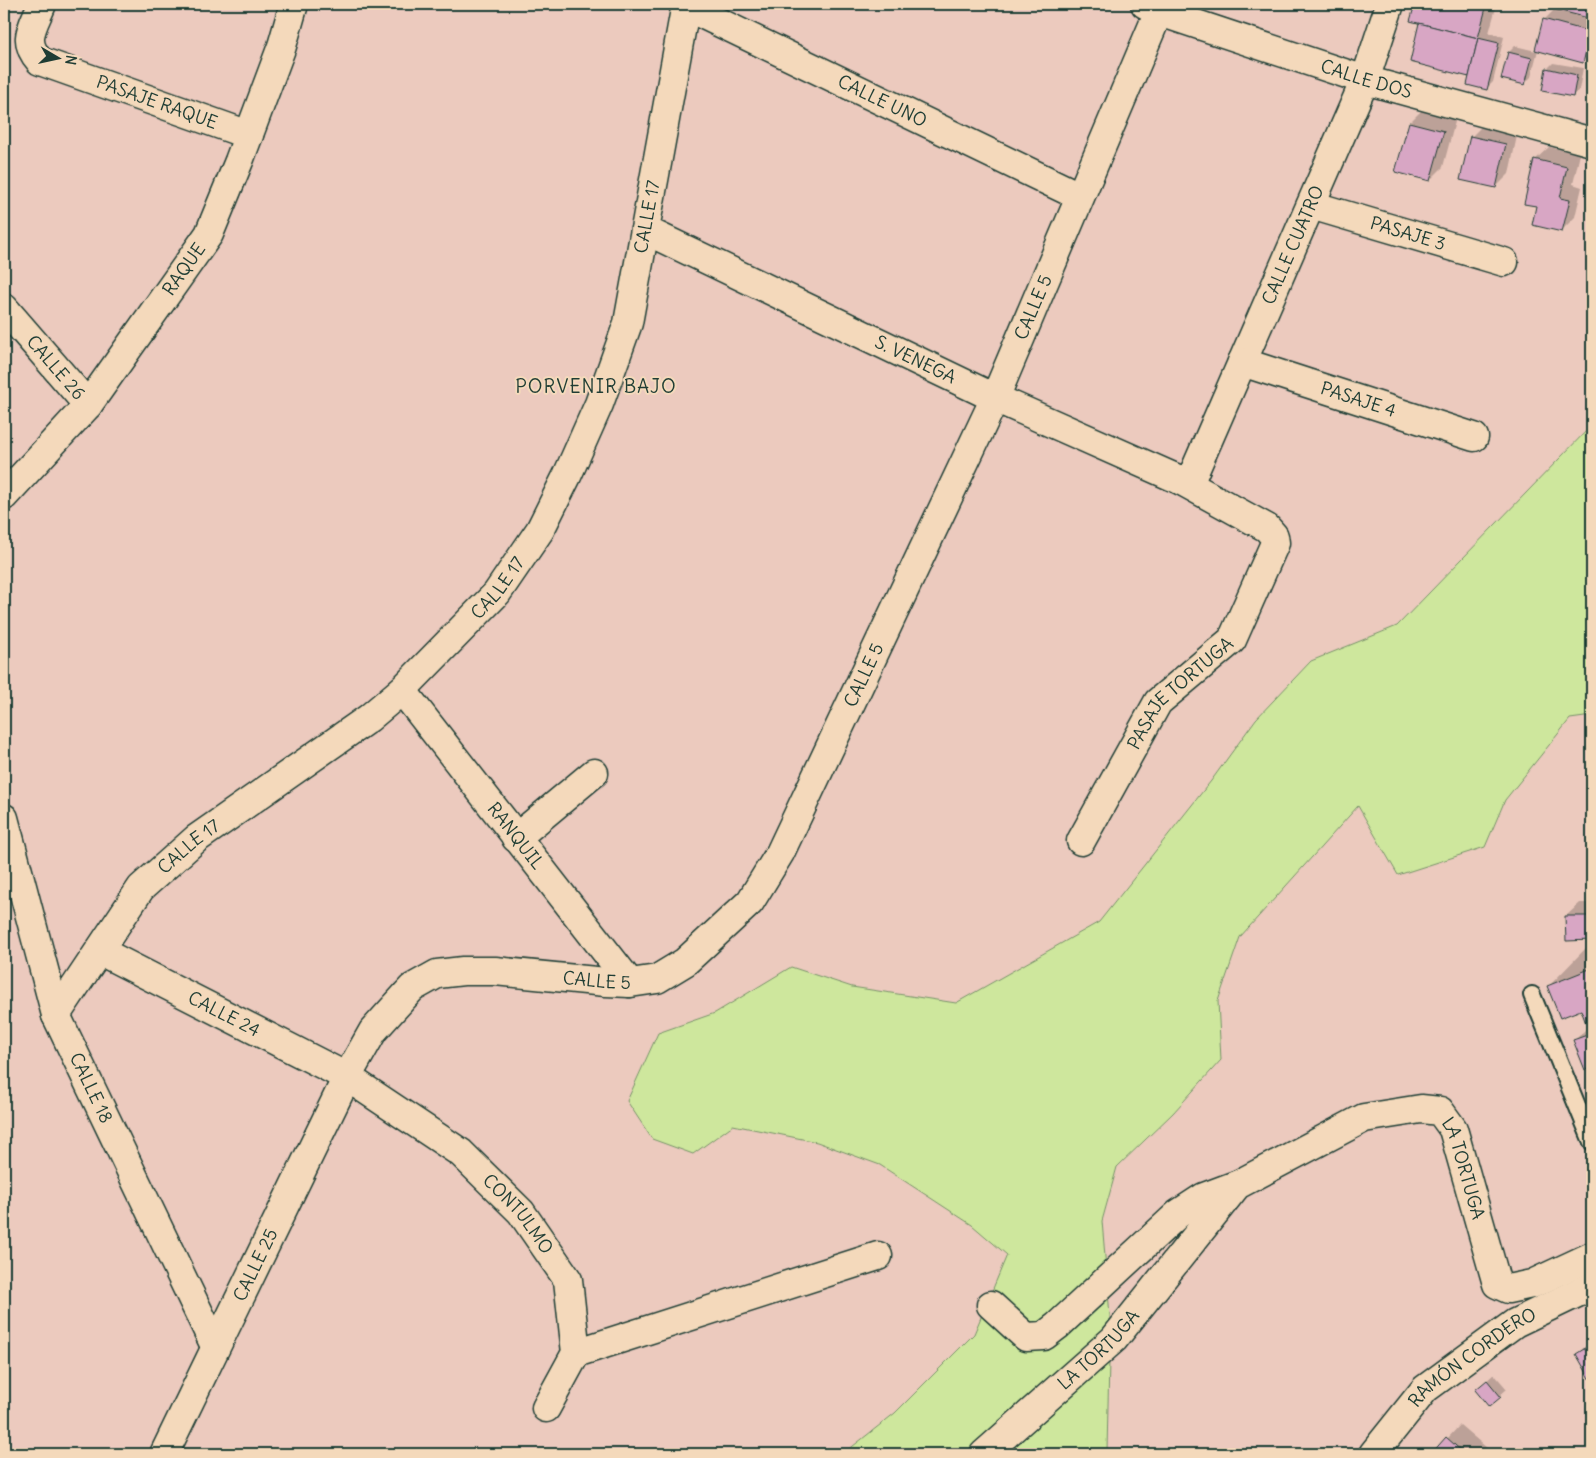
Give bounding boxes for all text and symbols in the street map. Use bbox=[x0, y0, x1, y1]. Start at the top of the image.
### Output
north arrow bbox=[32, 32, 82, 82]
text: N bbox=[61, 54, 80, 66]
street label: CALLE DOS bbox=[1318, 54, 1415, 103]
street label: CALLE UNO bbox=[834, 69, 931, 132]
street label: PASAJE RAQUE bbox=[93, 70, 221, 134]
street label: CALLE 17 bbox=[629, 178, 665, 255]
street label: CALLE CUATRO bbox=[1257, 182, 1329, 308]
street label: PASAJE 3 bbox=[1367, 211, 1449, 255]
street label: RAQUE bbox=[157, 238, 210, 300]
street label: CALLE 5 bbox=[1009, 271, 1057, 343]
street label: CALLE 26 bbox=[22, 330, 90, 404]
street label: S. VENEGA bbox=[871, 330, 960, 389]
district label: PORVENIR BAJO bbox=[515, 374, 677, 398]
street label: PASAJE 4 bbox=[1318, 376, 1399, 422]
street label: CALLE 17 bbox=[466, 552, 529, 624]
street label: PASAJE TORTUGA bbox=[1122, 632, 1238, 753]
street label: CALLE 5 bbox=[839, 639, 889, 711]
street label: RANQUIL bbox=[483, 797, 549, 874]
street label: CALLE 17 bbox=[153, 814, 224, 879]
street label: CALLE 5 bbox=[562, 966, 631, 994]
street label: CALLE 24 bbox=[184, 986, 264, 1042]
street label: CALLE 18 bbox=[65, 1049, 118, 1127]
street label: LA TORTUGA bbox=[1437, 1112, 1490, 1222]
street label: CONTULMO bbox=[478, 1169, 558, 1258]
street label: CALLE 25 bbox=[228, 1225, 283, 1305]
street label: RAMÓN CORDERO bbox=[1403, 1303, 1540, 1412]
street label: LA TORTUGA bbox=[1053, 1305, 1144, 1395]

